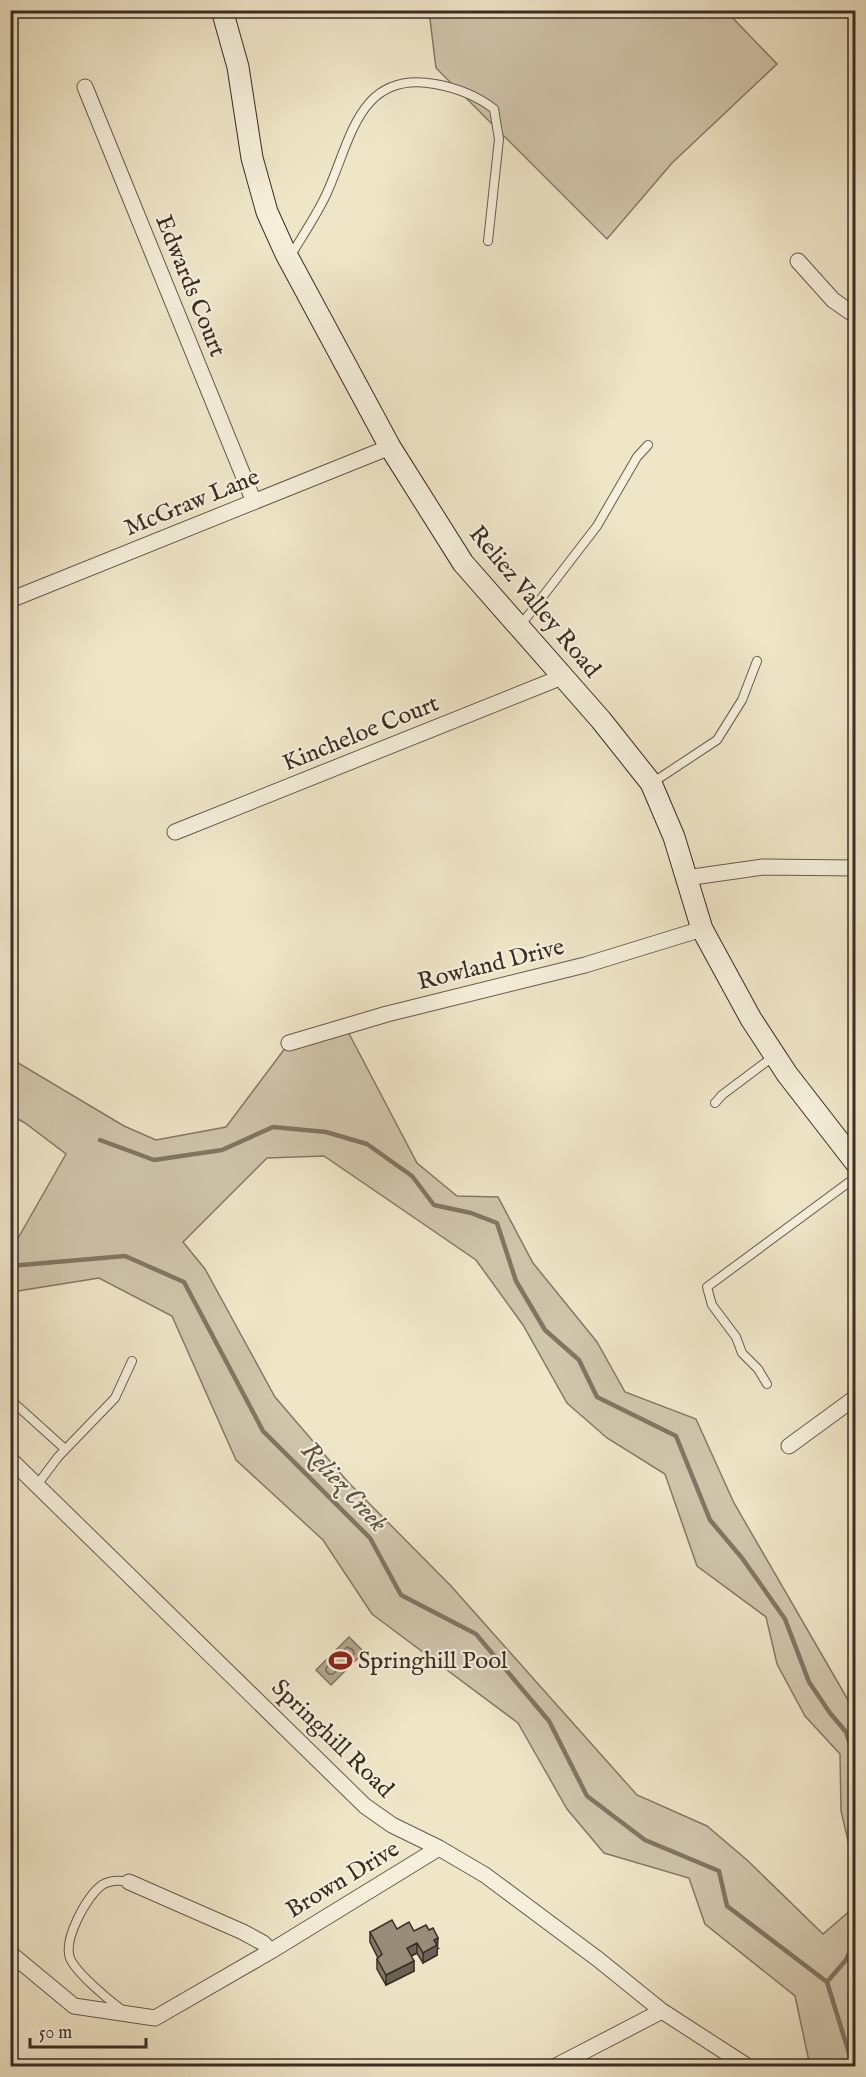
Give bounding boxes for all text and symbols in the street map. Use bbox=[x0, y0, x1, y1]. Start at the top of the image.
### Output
street label: Edwards Court bbox=[148, 211, 232, 361]
street label: McGraw Lane bbox=[120, 462, 264, 544]
street label: Reliez Valley Road bbox=[461, 520, 607, 685]
street label: Kincheloe Court bbox=[278, 689, 444, 779]
street label: Rowland Drive bbox=[414, 932, 568, 998]
water label: Reliez Creek bbox=[294, 1435, 395, 1540]
place label: Springhill Pool bbox=[358, 1646, 508, 1677]
sports icon: Springhill Pool bbox=[327, 1648, 353, 1674]
street label: Springhill Road bbox=[264, 1673, 400, 1805]
street label: Brown Drive bbox=[281, 1834, 405, 1926]
scale bar bbox=[30, 2011, 146, 2049]
text: 50 m bbox=[39, 2022, 72, 2045]

